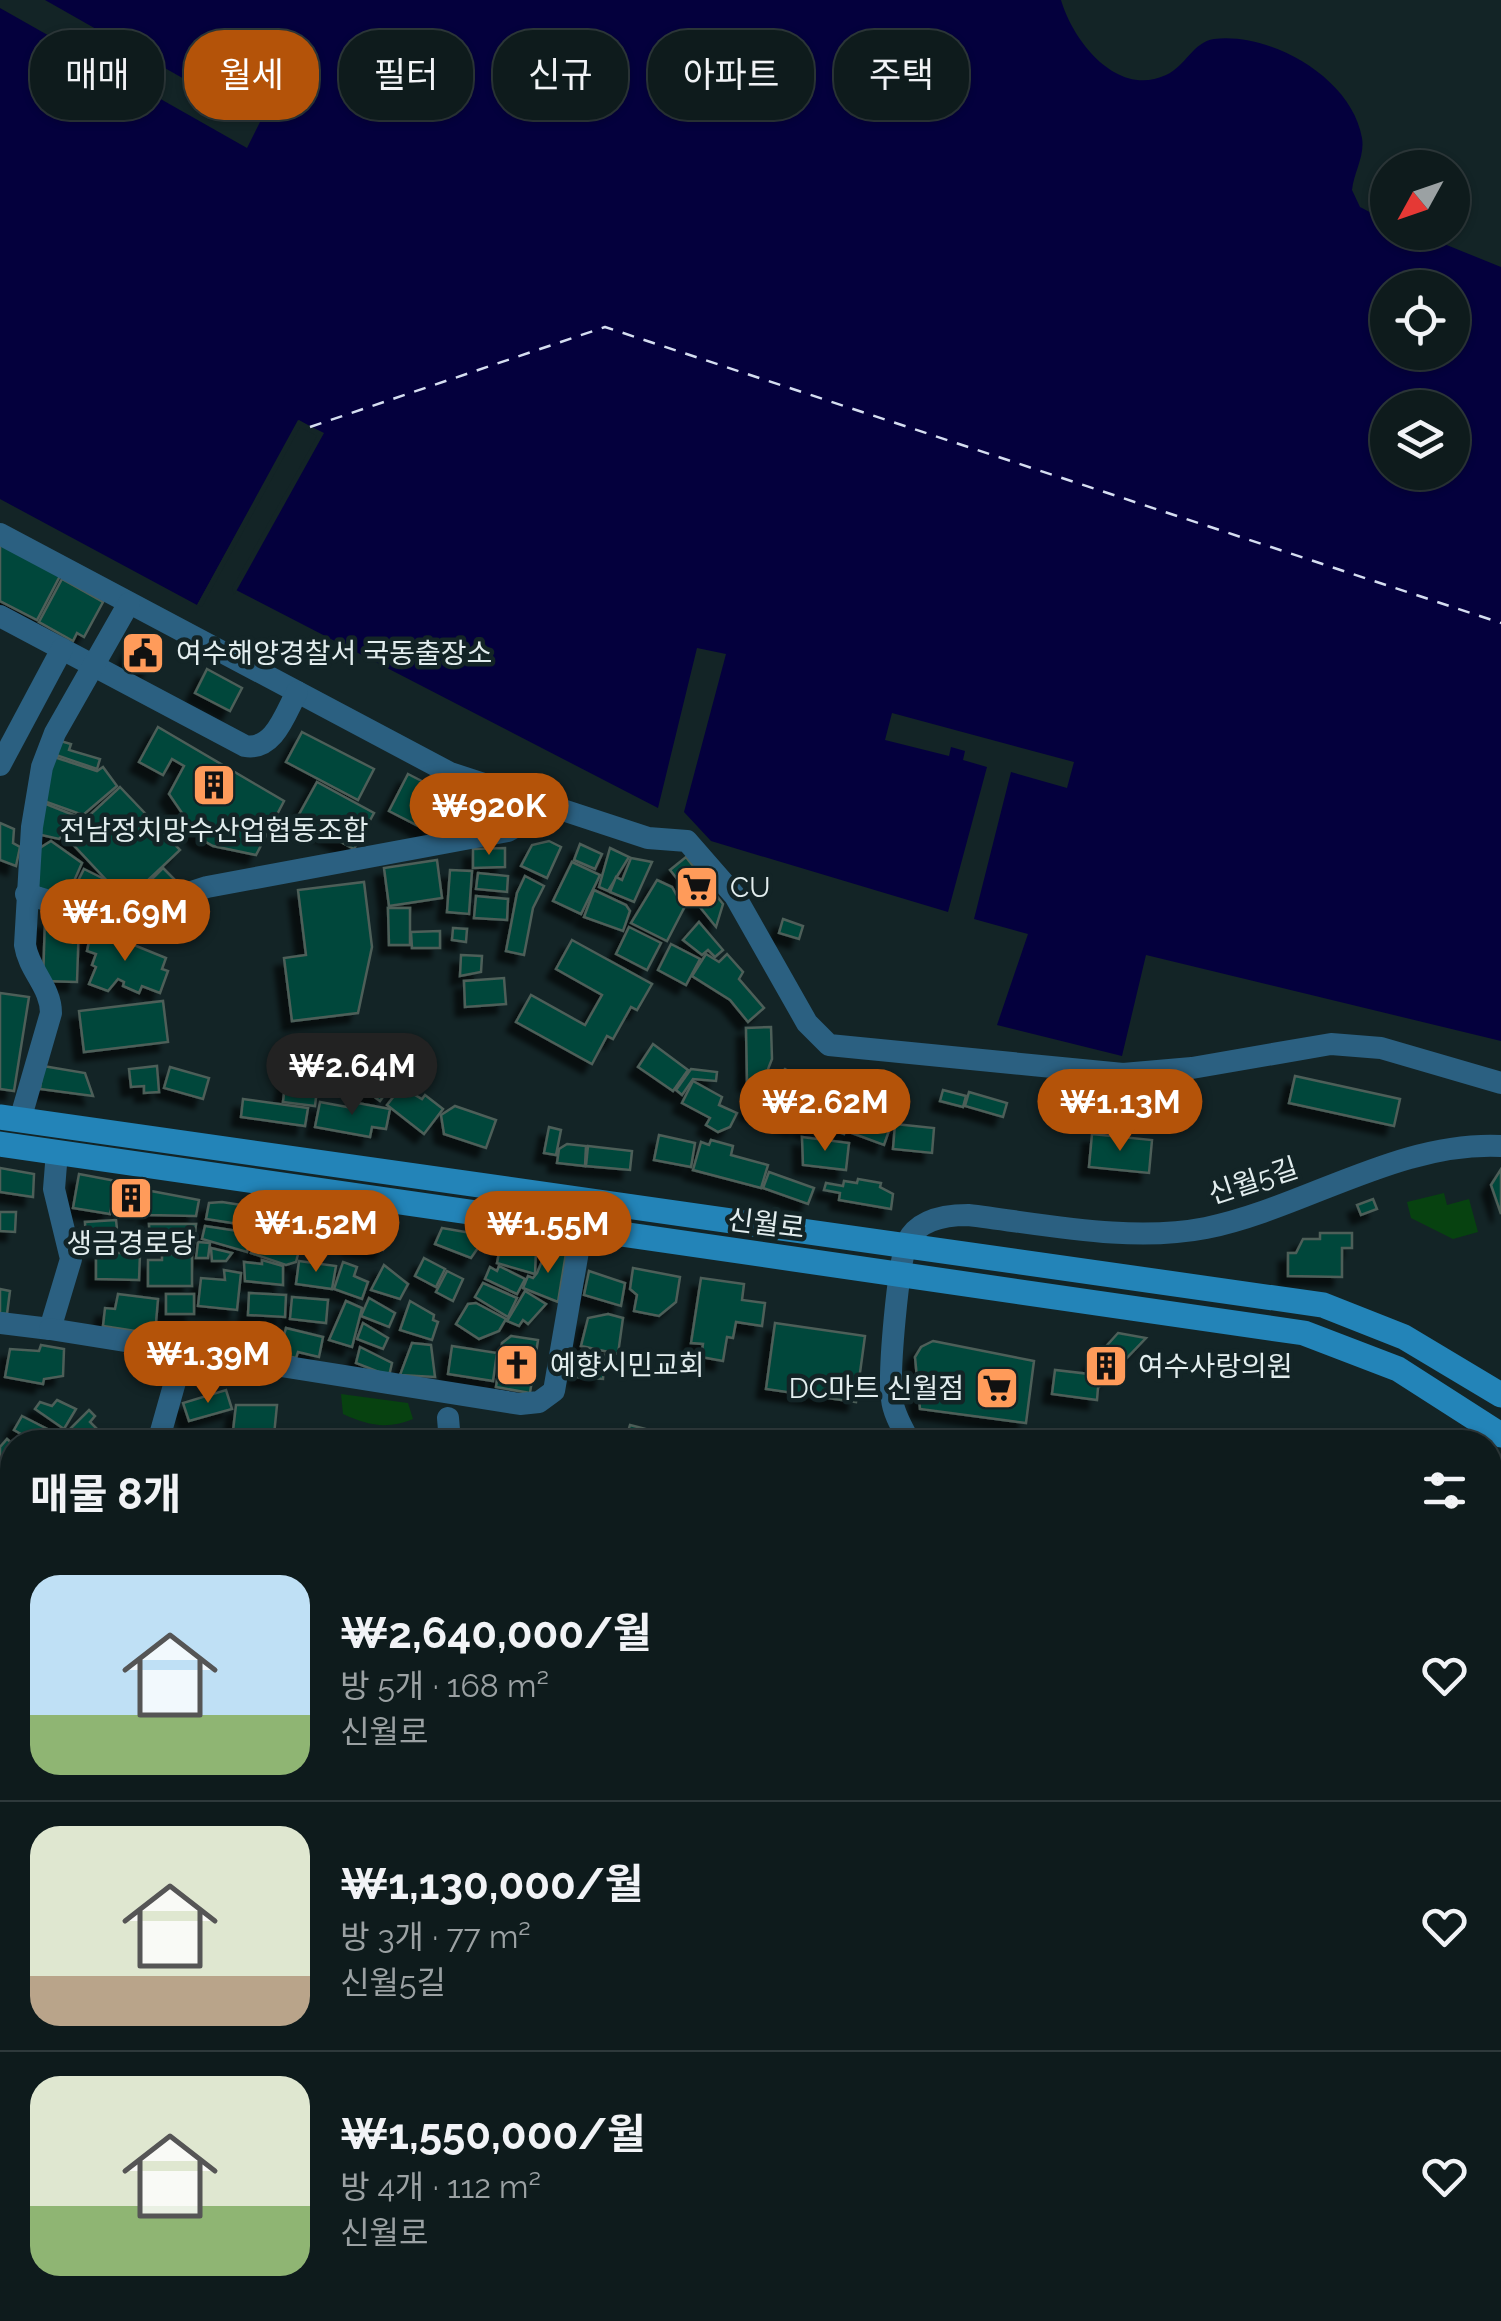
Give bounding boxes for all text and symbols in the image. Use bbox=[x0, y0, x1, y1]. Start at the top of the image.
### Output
chip: 매매 bbox=[30, 30, 164, 120]
chip: 월세 bbox=[184, 30, 319, 120]
chip: 필터 bbox=[339, 30, 473, 120]
chip: 신규 bbox=[493, 30, 628, 120]
chip: 아파트 bbox=[648, 30, 814, 120]
chip: 주택 bbox=[834, 30, 969, 120]
north arrow bbox=[1370, 150, 1470, 250]
map controls bbox=[1370, 150, 1470, 490]
button: locate bbox=[1370, 270, 1470, 370]
button: layers bbox=[1370, 390, 1470, 490]
public building icon: 여수해양경찰서 국동출장소 bbox=[120, 630, 166, 676]
place label: 여수해양경찰서 국동출장소 bbox=[176, 637, 492, 670]
building icon: 전남정치망수산업협동조합 bbox=[191, 762, 237, 808]
pin: ₩920K bbox=[419, 773, 559, 858]
text: ₩920K bbox=[432, 787, 546, 824]
place label: 전남정치망수산업협동조합 bbox=[59, 814, 369, 847]
supermarket icon: CU bbox=[674, 864, 720, 910]
place label: CU bbox=[730, 871, 770, 904]
pin: ₩1.69M bbox=[44, 879, 206, 964]
text: ₩1.69M bbox=[62, 893, 188, 930]
pin: ₩2.64M bbox=[271, 1033, 433, 1118]
text: ₩2.64M bbox=[288, 1047, 416, 1084]
pin: ₩2.62M bbox=[744, 1069, 906, 1154]
pin: ₩1.13M bbox=[1039, 1069, 1201, 1154]
text: ₩2.62M bbox=[761, 1083, 889, 1120]
text: ₩1.13M bbox=[1059, 1083, 1181, 1120]
street label: 신월5길 bbox=[1204, 1151, 1302, 1211]
building icon: 생금경로당 bbox=[108, 1175, 154, 1221]
pin: ₩1.52M bbox=[235, 1190, 397, 1275]
pin: ₩1.55M bbox=[467, 1191, 629, 1276]
street label: 신월로 bbox=[726, 1203, 806, 1245]
text: ₩1.52M bbox=[254, 1204, 378, 1241]
text: ₩1.55M bbox=[487, 1205, 609, 1242]
place label: 생금경로당 bbox=[67, 1227, 195, 1260]
pin: ₩1.39M bbox=[127, 1321, 289, 1406]
text: ₩1.39M bbox=[146, 1335, 270, 1372]
church icon: 예향시민교회 bbox=[494, 1342, 540, 1388]
building icon: 여수사랑의원 bbox=[1083, 1343, 1129, 1389]
place label: 예향시민교회 bbox=[550, 1349, 705, 1382]
place label: 여수사랑의원 bbox=[1138, 1350, 1293, 1383]
supermarket icon: DC마트 신월점 bbox=[974, 1365, 1020, 1411]
place label: DC마트 신월점 bbox=[789, 1372, 964, 1405]
icon: filters bbox=[1417, 1463, 1472, 1518]
text: 매물 8개 bbox=[30, 1470, 181, 1519]
text: ₩2,640,000/월 bbox=[340, 1609, 652, 1658]
icon: home bbox=[110, 1615, 230, 1735]
icon: heart bbox=[1417, 1648, 1472, 1703]
text: 방 5개 · 168 m² bbox=[340, 1667, 549, 1704]
text: 신월로 bbox=[340, 1713, 428, 1750]
text: ₩1,130,000/월 bbox=[340, 1860, 643, 1909]
icon: home bbox=[110, 1866, 230, 1986]
icon: heart bbox=[1417, 1899, 1472, 1954]
text: 방 3개 · 77 m² bbox=[340, 1918, 531, 1955]
text: 신월5길 bbox=[340, 1964, 446, 2001]
text: ₩1,550,000/월 bbox=[340, 2110, 646, 2159]
icon: home bbox=[110, 2116, 230, 2236]
icon: heart bbox=[1417, 2149, 1472, 2204]
text: 방 4개 · 112 m² bbox=[340, 2168, 541, 2205]
text: 신월로 bbox=[340, 2214, 428, 2251]

